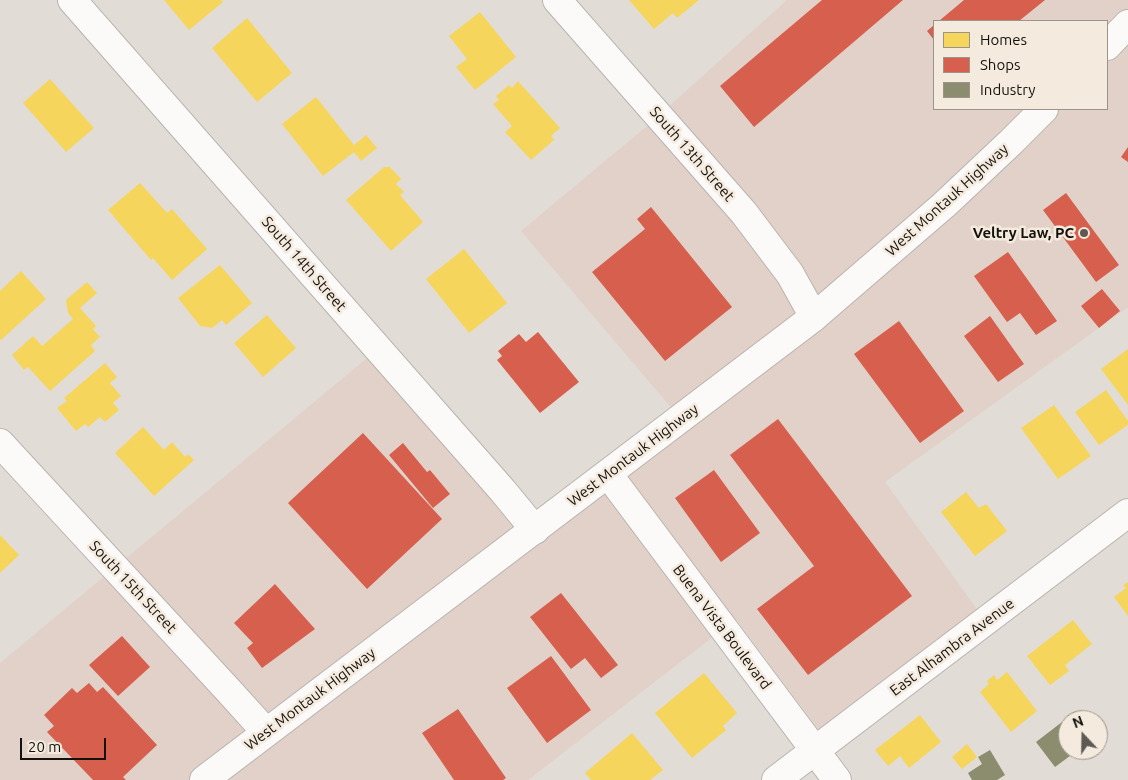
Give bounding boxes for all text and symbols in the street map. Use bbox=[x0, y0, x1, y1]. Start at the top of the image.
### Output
legend bbox=[933, 20, 1108, 110]
text: Homes bbox=[980, 31, 1027, 48]
text: Shops bbox=[980, 56, 1021, 73]
text: Industry bbox=[980, 81, 1035, 98]
street label: South 13th Street bbox=[646, 103, 738, 205]
street label: West Montauk Highway bbox=[882, 140, 1012, 260]
street label: South 14th Street bbox=[258, 213, 350, 315]
place label: Veltry Law, PC bbox=[973, 224, 1074, 242]
marker: Veltry Law, PC bbox=[1078, 227, 1090, 239]
street label: West Montauk Highway bbox=[564, 400, 702, 510]
street label: South 15th Street bbox=[86, 537, 180, 637]
street label: Buena Vista Boulevard bbox=[669, 561, 775, 693]
street label: East Alhambra Avenue bbox=[886, 594, 1018, 700]
street label: West Montauk Highway bbox=[241, 644, 379, 754]
north arrow bbox=[1058, 710, 1108, 760]
text: N bbox=[1070, 713, 1086, 731]
scale bar bbox=[22, 728, 109, 760]
text: 20 m bbox=[28, 738, 61, 755]

